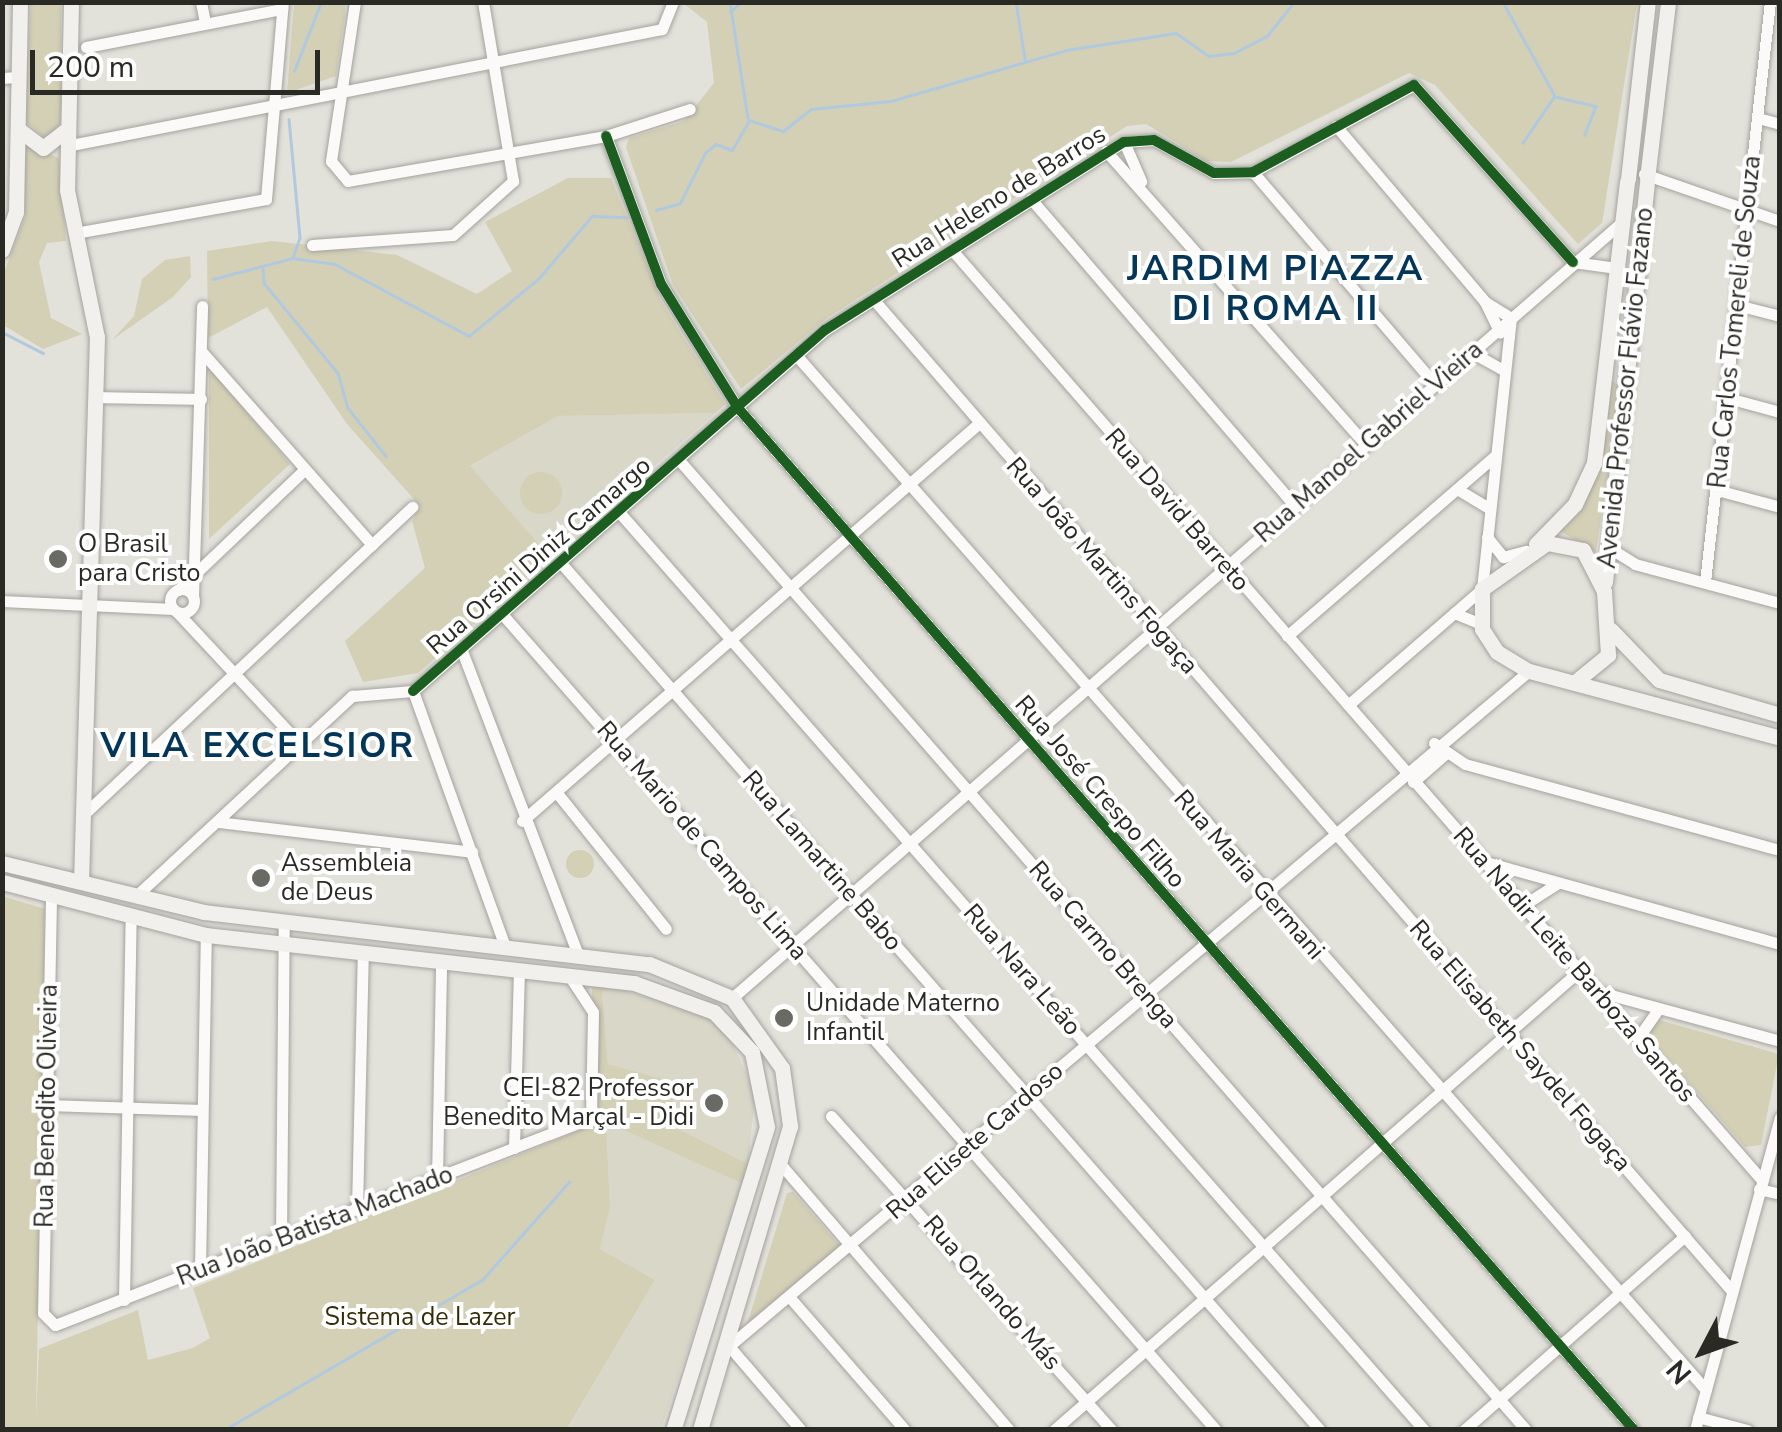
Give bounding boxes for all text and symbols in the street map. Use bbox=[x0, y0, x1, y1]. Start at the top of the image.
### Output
scale bar bbox=[35, 30, 325, 92]
text: 200 m bbox=[47, 47, 134, 88]
street label: Rua Heleno de Barros bbox=[887, 119, 1111, 275]
street label: Rua Carlos Tomereli de Souza bbox=[1703, 154, 1767, 490]
street label: Avenida Professor Flávio Fazano bbox=[1592, 206, 1660, 570]
district label: JARDIM PIAZZA DI ROMA II bbox=[1127, 248, 1425, 330]
street label: Rua Manoel Gabriel Vieira bbox=[1249, 335, 1489, 549]
street label: Rua David Barreto bbox=[1098, 423, 1256, 597]
street label: Rua Orsini Diniz Camargo bbox=[421, 451, 657, 661]
street label: Rua João Martins Fogaça bbox=[1000, 452, 1204, 680]
place label: O Brasil para Cristo bbox=[78, 530, 200, 589]
marker: O Brasil para Cristo bbox=[47, 548, 69, 570]
street label: Rua José Crespo Filho bbox=[1008, 690, 1192, 894]
street label: Rua Mario de Campos Lima bbox=[590, 716, 814, 966]
district label: VILA EXCELSIOR bbox=[101, 725, 415, 767]
street label: Rua Lamartine Babo bbox=[736, 765, 908, 957]
street label: Rua Maria Germani bbox=[1167, 784, 1331, 966]
street label: Rua Nadir Leite Barboza Santos bbox=[1446, 821, 1702, 1109]
place label: Assembleia de Deus bbox=[281, 849, 412, 908]
street label: Rua Carmo Brenga bbox=[1022, 855, 1184, 1035]
marker: Assembleia de Deus bbox=[250, 867, 272, 889]
street label: Rua Nara Leão bbox=[957, 898, 1087, 1042]
street label: Rua Elisabeth Saydel Fogaça bbox=[1403, 914, 1637, 1178]
street label: Rua Benedito Oliveira bbox=[30, 984, 64, 1228]
place label: Unidade Materno Infantil bbox=[806, 989, 1000, 1048]
marker: Unidade Materno Infantil bbox=[771, 1005, 797, 1031]
street label: Rua Elisete Cardoso bbox=[880, 1056, 1070, 1226]
place label: CEI-82 Professor Benedito Marçal - Didi bbox=[443, 1074, 694, 1133]
marker: CEI-82 Professor Benedito Marçal - Didi bbox=[703, 1092, 725, 1114]
street label: Rua João Batista Machado bbox=[173, 1159, 457, 1293]
street label: Rua Orlando Más bbox=[917, 1210, 1067, 1376]
park label: Sistema de Lazer bbox=[325, 1302, 515, 1332]
north arrow bbox=[1652, 1302, 1752, 1402]
text: N bbox=[1658, 1351, 1701, 1392]

